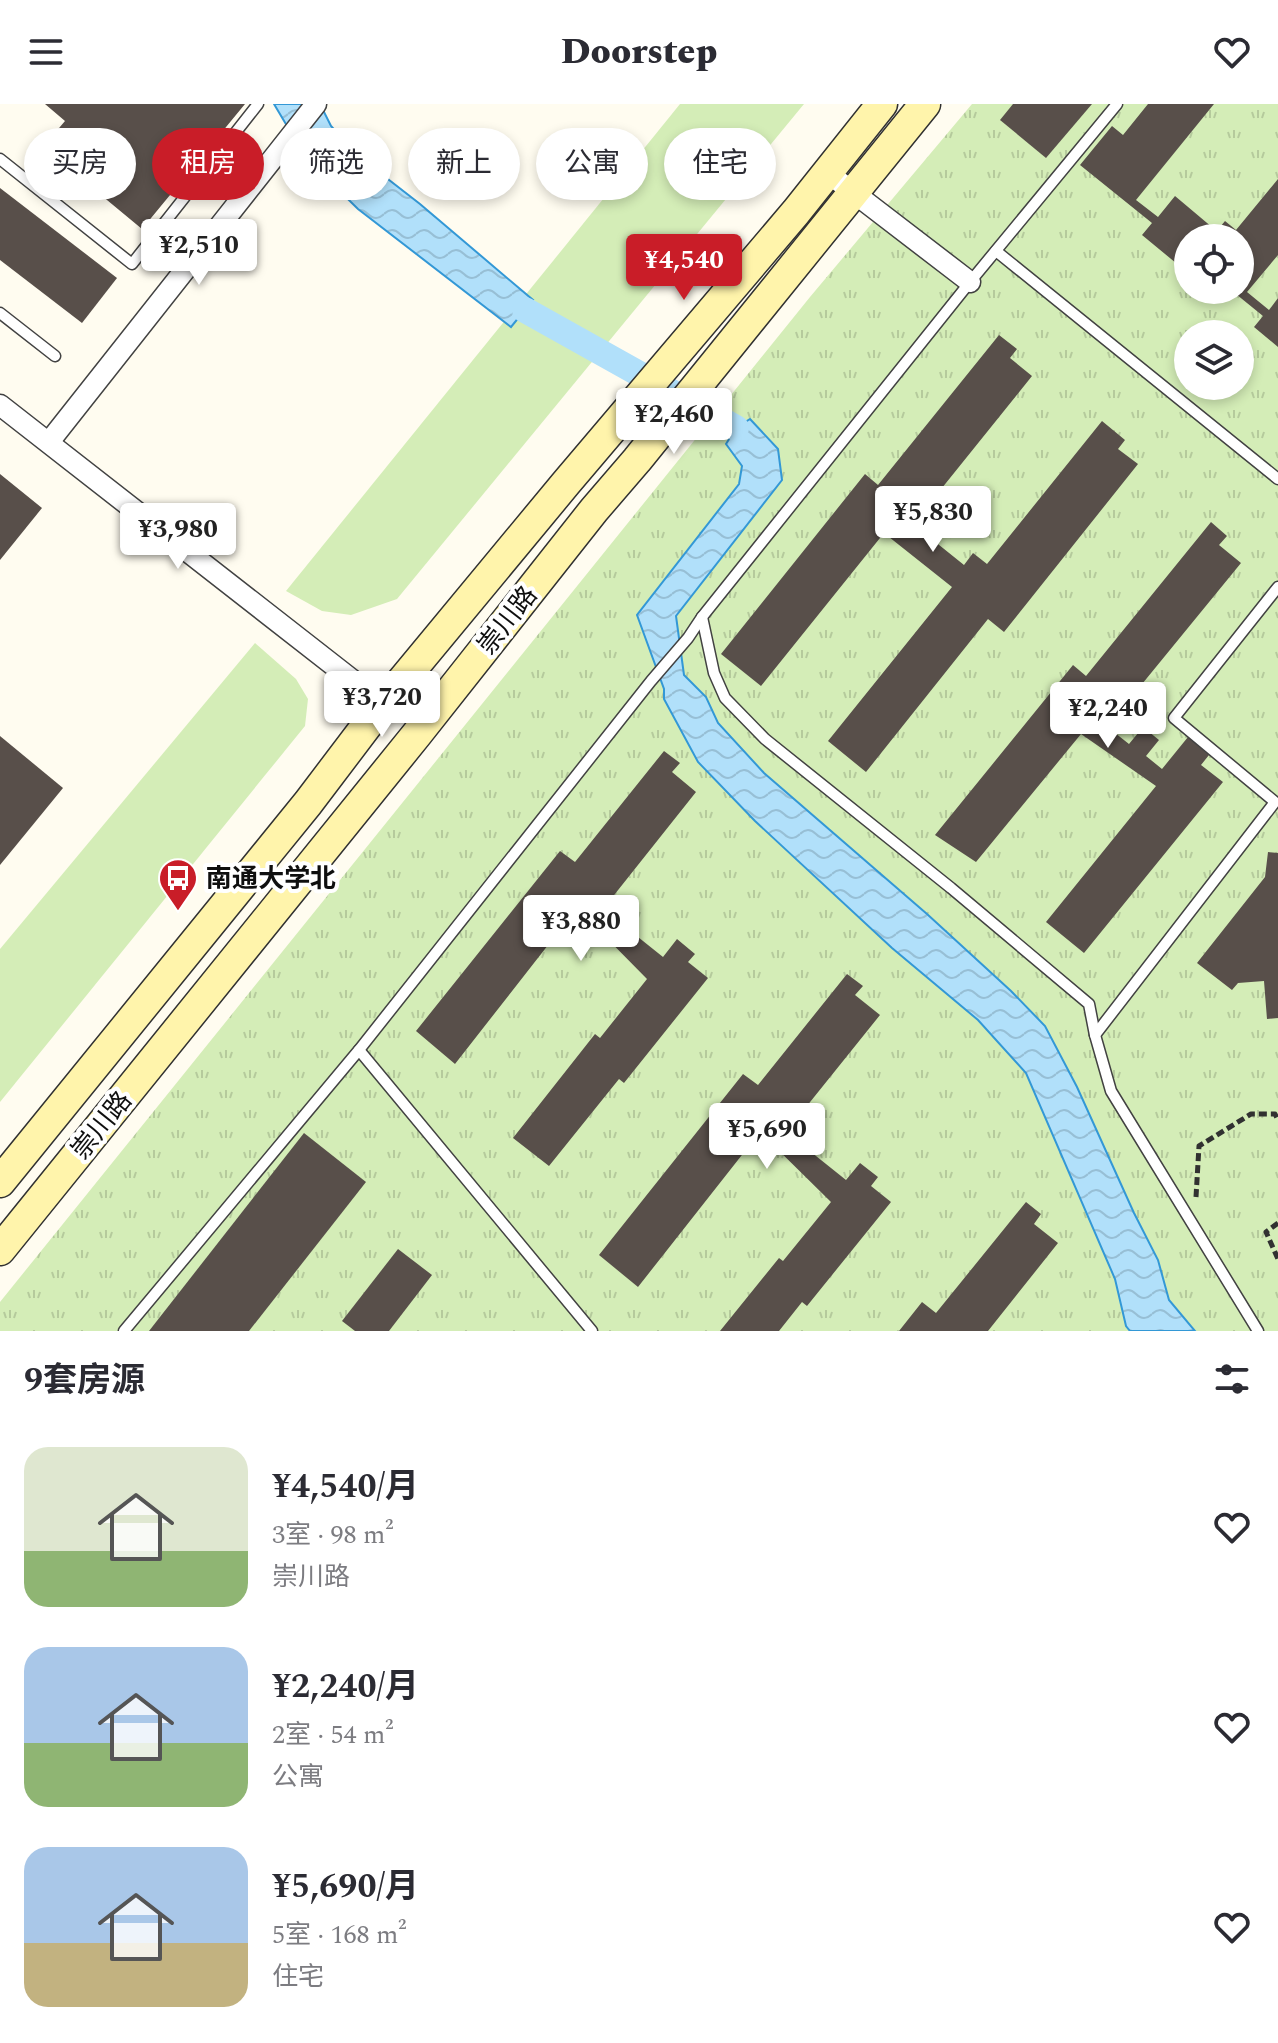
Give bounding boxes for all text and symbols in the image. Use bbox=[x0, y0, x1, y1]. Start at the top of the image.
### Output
text: Doorstep bbox=[561, 25, 717, 80]
icon: menu bbox=[24, 30, 68, 74]
icon: heart bbox=[1210, 30, 1254, 74]
chip: 买房 bbox=[24, 128, 136, 200]
chip: 租房 bbox=[152, 128, 264, 200]
chip: 筛选 bbox=[280, 128, 392, 200]
chip: 新上 bbox=[408, 128, 520, 200]
chip: 公寓 bbox=[536, 128, 648, 200]
chip: 住宅 bbox=[664, 128, 776, 200]
pin: ¥2,510 bbox=[134, 219, 264, 287]
map controls bbox=[1174, 224, 1254, 400]
button: locate bbox=[1174, 224, 1254, 304]
text: ¥2,510 bbox=[159, 225, 239, 265]
pin: ¥4,540 bbox=[619, 234, 749, 302]
text: ¥4,540 bbox=[644, 240, 724, 280]
button: layers bbox=[1174, 320, 1254, 400]
pin: ¥2,460 bbox=[609, 388, 739, 456]
text: ¥2,460 bbox=[634, 394, 714, 434]
pin: ¥5,830 bbox=[868, 486, 998, 554]
text: ¥5,830 bbox=[893, 492, 973, 532]
pin: ¥3,980 bbox=[113, 503, 243, 571]
text: ¥3,980 bbox=[138, 509, 218, 549]
street label: 崇川路 bbox=[468, 578, 548, 664]
pin: ¥3,720 bbox=[317, 671, 447, 739]
text: ¥3,720 bbox=[342, 677, 422, 717]
pin: ¥2,240 bbox=[1043, 682, 1173, 750]
text: ¥2,240 bbox=[1068, 688, 1148, 728]
bus stop icon: 南通大学北 bbox=[157, 857, 199, 912]
place label: 南通大学北 bbox=[206, 859, 336, 899]
pin: ¥3,880 bbox=[516, 895, 646, 963]
text: ¥3,880 bbox=[541, 901, 621, 941]
street label: 崇川路 bbox=[62, 1083, 142, 1169]
pin: ¥5,690 bbox=[702, 1103, 832, 1171]
text: ¥5,690 bbox=[727, 1109, 807, 1149]
text: 9套房源 bbox=[24, 1355, 145, 1407]
icon: filters bbox=[1210, 1357, 1254, 1401]
text: ¥4,540/月 bbox=[272, 1461, 419, 1513]
icon: home bbox=[88, 1479, 184, 1575]
icon: heart bbox=[1210, 1505, 1254, 1549]
text: 3室 · 98 m² bbox=[272, 1515, 394, 1555]
text: 崇川路 bbox=[272, 1557, 350, 1597]
text: ¥2,240/月 bbox=[272, 1661, 419, 1713]
icon: home bbox=[88, 1679, 184, 1775]
icon: heart bbox=[1210, 1705, 1254, 1749]
text: 2室 · 54 m² bbox=[272, 1715, 394, 1755]
text: 公寓 bbox=[272, 1757, 324, 1797]
text: ¥5,690/月 bbox=[272, 1861, 419, 1913]
icon: home bbox=[88, 1879, 184, 1975]
icon: heart bbox=[1210, 1905, 1254, 1949]
text: 5室 · 168 m² bbox=[272, 1915, 407, 1955]
text: 住宅 bbox=[272, 1957, 324, 1997]

